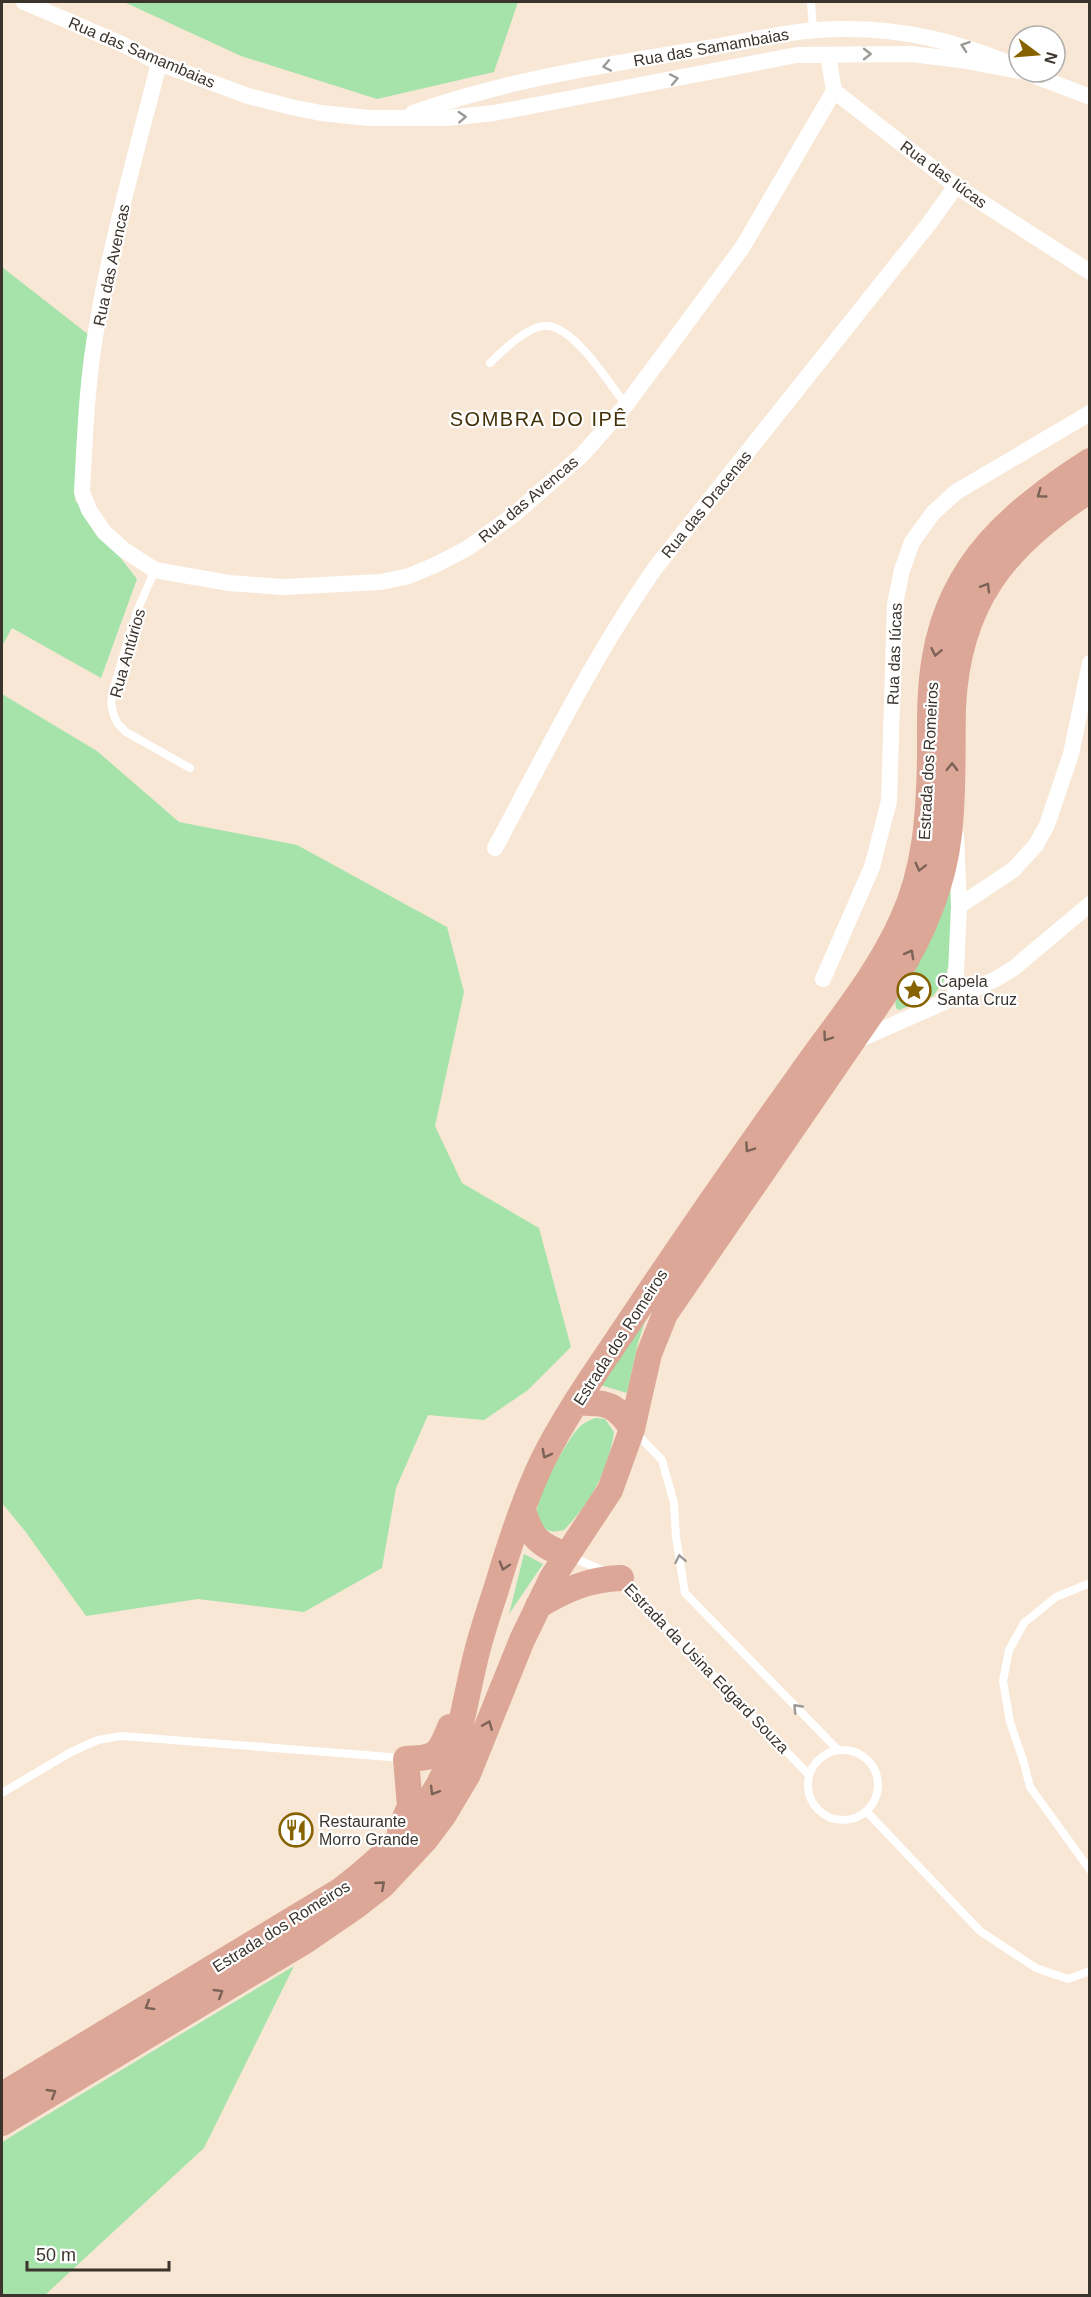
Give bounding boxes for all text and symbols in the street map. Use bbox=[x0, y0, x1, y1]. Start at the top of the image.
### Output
street label: Rua das Samambaias bbox=[66, 14, 218, 91]
north arrow bbox=[1007, 24, 1067, 84]
street label: Rua das Samambaias bbox=[632, 25, 790, 70]
one-way arrow bbox=[960, 41, 971, 54]
one-way arrow bbox=[862, 48, 871, 60]
text: N bbox=[1041, 50, 1061, 66]
one-way arrow bbox=[602, 59, 612, 72]
one-way arrow bbox=[669, 73, 679, 86]
one-way arrow bbox=[457, 110, 466, 123]
street label: Rua das Iúcas bbox=[897, 137, 990, 211]
street label: Rua das Avencas bbox=[90, 203, 133, 328]
district label: SOMBRA DO IPÊ bbox=[450, 408, 628, 430]
street label: Rua das Dracenas bbox=[658, 447, 755, 561]
street label: Rua das Avencas bbox=[475, 453, 581, 546]
one-way arrow bbox=[1037, 487, 1048, 498]
one-way arrow bbox=[979, 583, 991, 593]
street label: Rua das Iúcas bbox=[884, 603, 905, 705]
street label: Rua Antúrios bbox=[107, 607, 148, 700]
one-way arrow bbox=[930, 647, 943, 657]
street label: Estrada dos Romeiros bbox=[916, 682, 941, 841]
one-way arrow bbox=[946, 762, 959, 771]
one-way arrow bbox=[914, 862, 927, 872]
one-way arrow bbox=[903, 950, 914, 960]
place icon: Capela Santa Cruz bbox=[896, 972, 932, 1008]
place label: Capela Santa Cruz bbox=[937, 973, 1017, 1008]
one-way arrow bbox=[823, 1030, 834, 1041]
one-way arrow bbox=[745, 1142, 756, 1153]
street label: Estrada dos Romeiros bbox=[570, 1266, 671, 1408]
one-way arrow bbox=[542, 1448, 553, 1458]
one-way arrow bbox=[674, 1554, 687, 1564]
one-way arrow bbox=[499, 1560, 511, 1570]
street label: Estrada da Usina Edgard Souza bbox=[621, 1580, 792, 1757]
one-way arrow bbox=[794, 1704, 805, 1715]
one-way arrow bbox=[481, 1720, 493, 1731]
one-way arrow bbox=[430, 1785, 442, 1795]
restaurant icon: Restaurante Morro Grande bbox=[278, 1812, 314, 1848]
place label: Restaurante Morro Grande bbox=[319, 1813, 419, 1848]
street label: Estrada dos Romeiros bbox=[210, 1877, 353, 1976]
one-way arrow bbox=[374, 1881, 385, 1892]
one-way arrow bbox=[213, 1988, 223, 2000]
one-way arrow bbox=[145, 1999, 155, 2011]
one-way arrow bbox=[46, 2089, 56, 2101]
scale bar bbox=[27, 2234, 170, 2272]
text: 50 m bbox=[36, 2245, 76, 2265]

